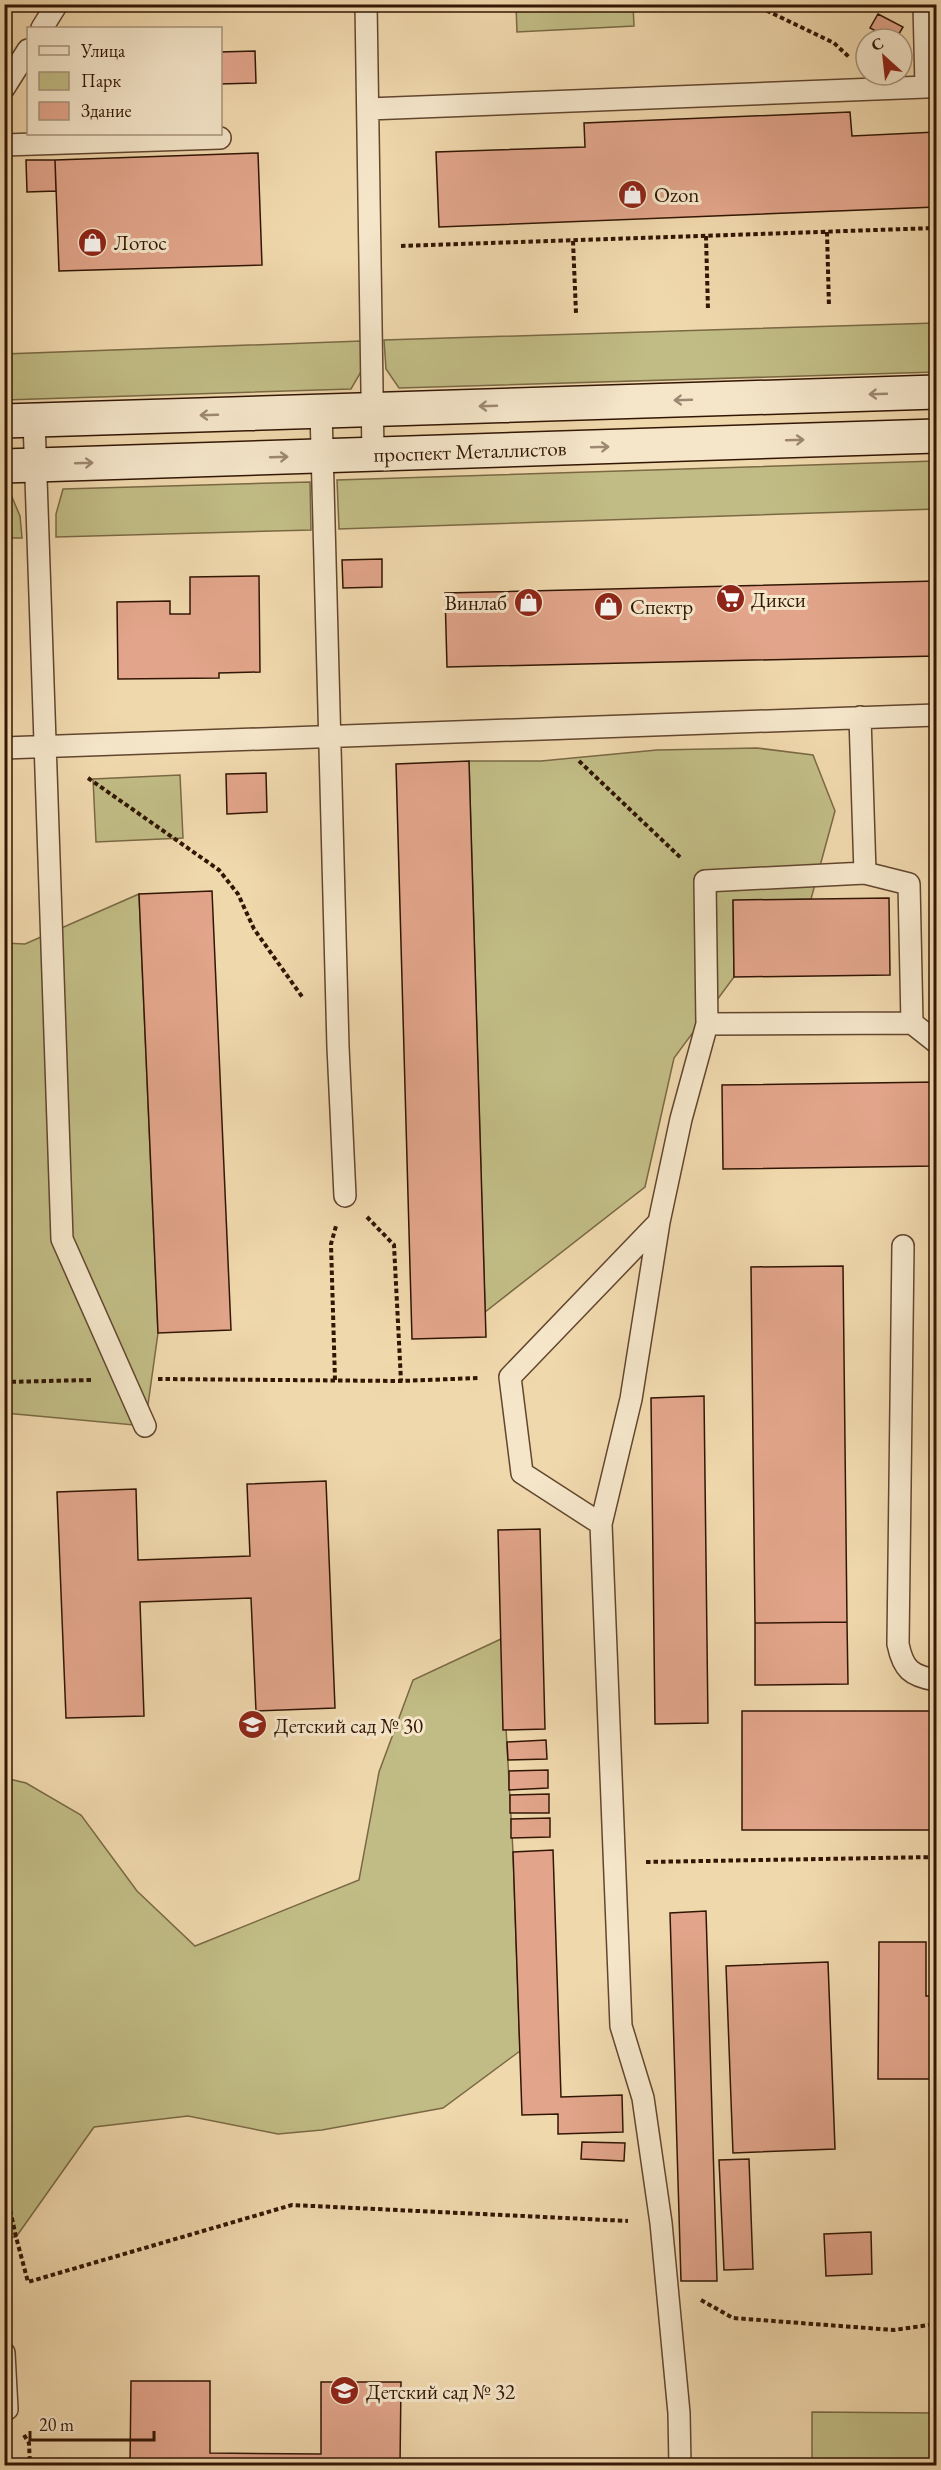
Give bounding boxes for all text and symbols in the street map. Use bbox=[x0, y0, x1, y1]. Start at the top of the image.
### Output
legend bbox=[27, 27, 222, 135]
north arrow bbox=[854, 27, 914, 87]
text: С bbox=[868, 32, 887, 56]
text: Улица bbox=[80, 39, 126, 62]
text: Парк bbox=[81, 69, 121, 92]
text: Здание bbox=[81, 99, 131, 122]
shop icon: Ozon bbox=[617, 178, 649, 210]
place label: Ozon bbox=[654, 181, 699, 208]
shop icon: Лотос bbox=[77, 226, 109, 258]
place label: Лотос bbox=[114, 229, 167, 256]
one-way arrow bbox=[869, 388, 889, 399]
one-way arrow bbox=[674, 394, 694, 405]
one-way arrow bbox=[479, 400, 499, 412]
one-way arrow bbox=[200, 409, 220, 420]
street label: проспект Металлистов bbox=[373, 434, 567, 468]
one-way arrow bbox=[784, 435, 804, 446]
one-way arrow bbox=[589, 441, 609, 452]
one-way arrow bbox=[268, 451, 288, 463]
one-way arrow bbox=[73, 458, 93, 469]
supermarket icon: Дикси bbox=[714, 583, 746, 615]
shop icon: Винлаб bbox=[512, 586, 544, 618]
place label: Дикси bbox=[751, 586, 806, 613]
place label: Винлаб bbox=[445, 589, 507, 616]
shop icon: Спектр bbox=[593, 590, 625, 622]
place label: Спектр bbox=[630, 593, 693, 620]
school or university icon: Детский сад № 30 bbox=[237, 1709, 269, 1741]
place label: Детский сад № 30 bbox=[274, 1712, 423, 1739]
school or university icon: Детский сад № 32 bbox=[329, 2375, 361, 2407]
place label: Детский сад № 32 bbox=[366, 2378, 515, 2405]
scale bar bbox=[30, 2404, 154, 2442]
text: 20 m bbox=[39, 2413, 74, 2436]

